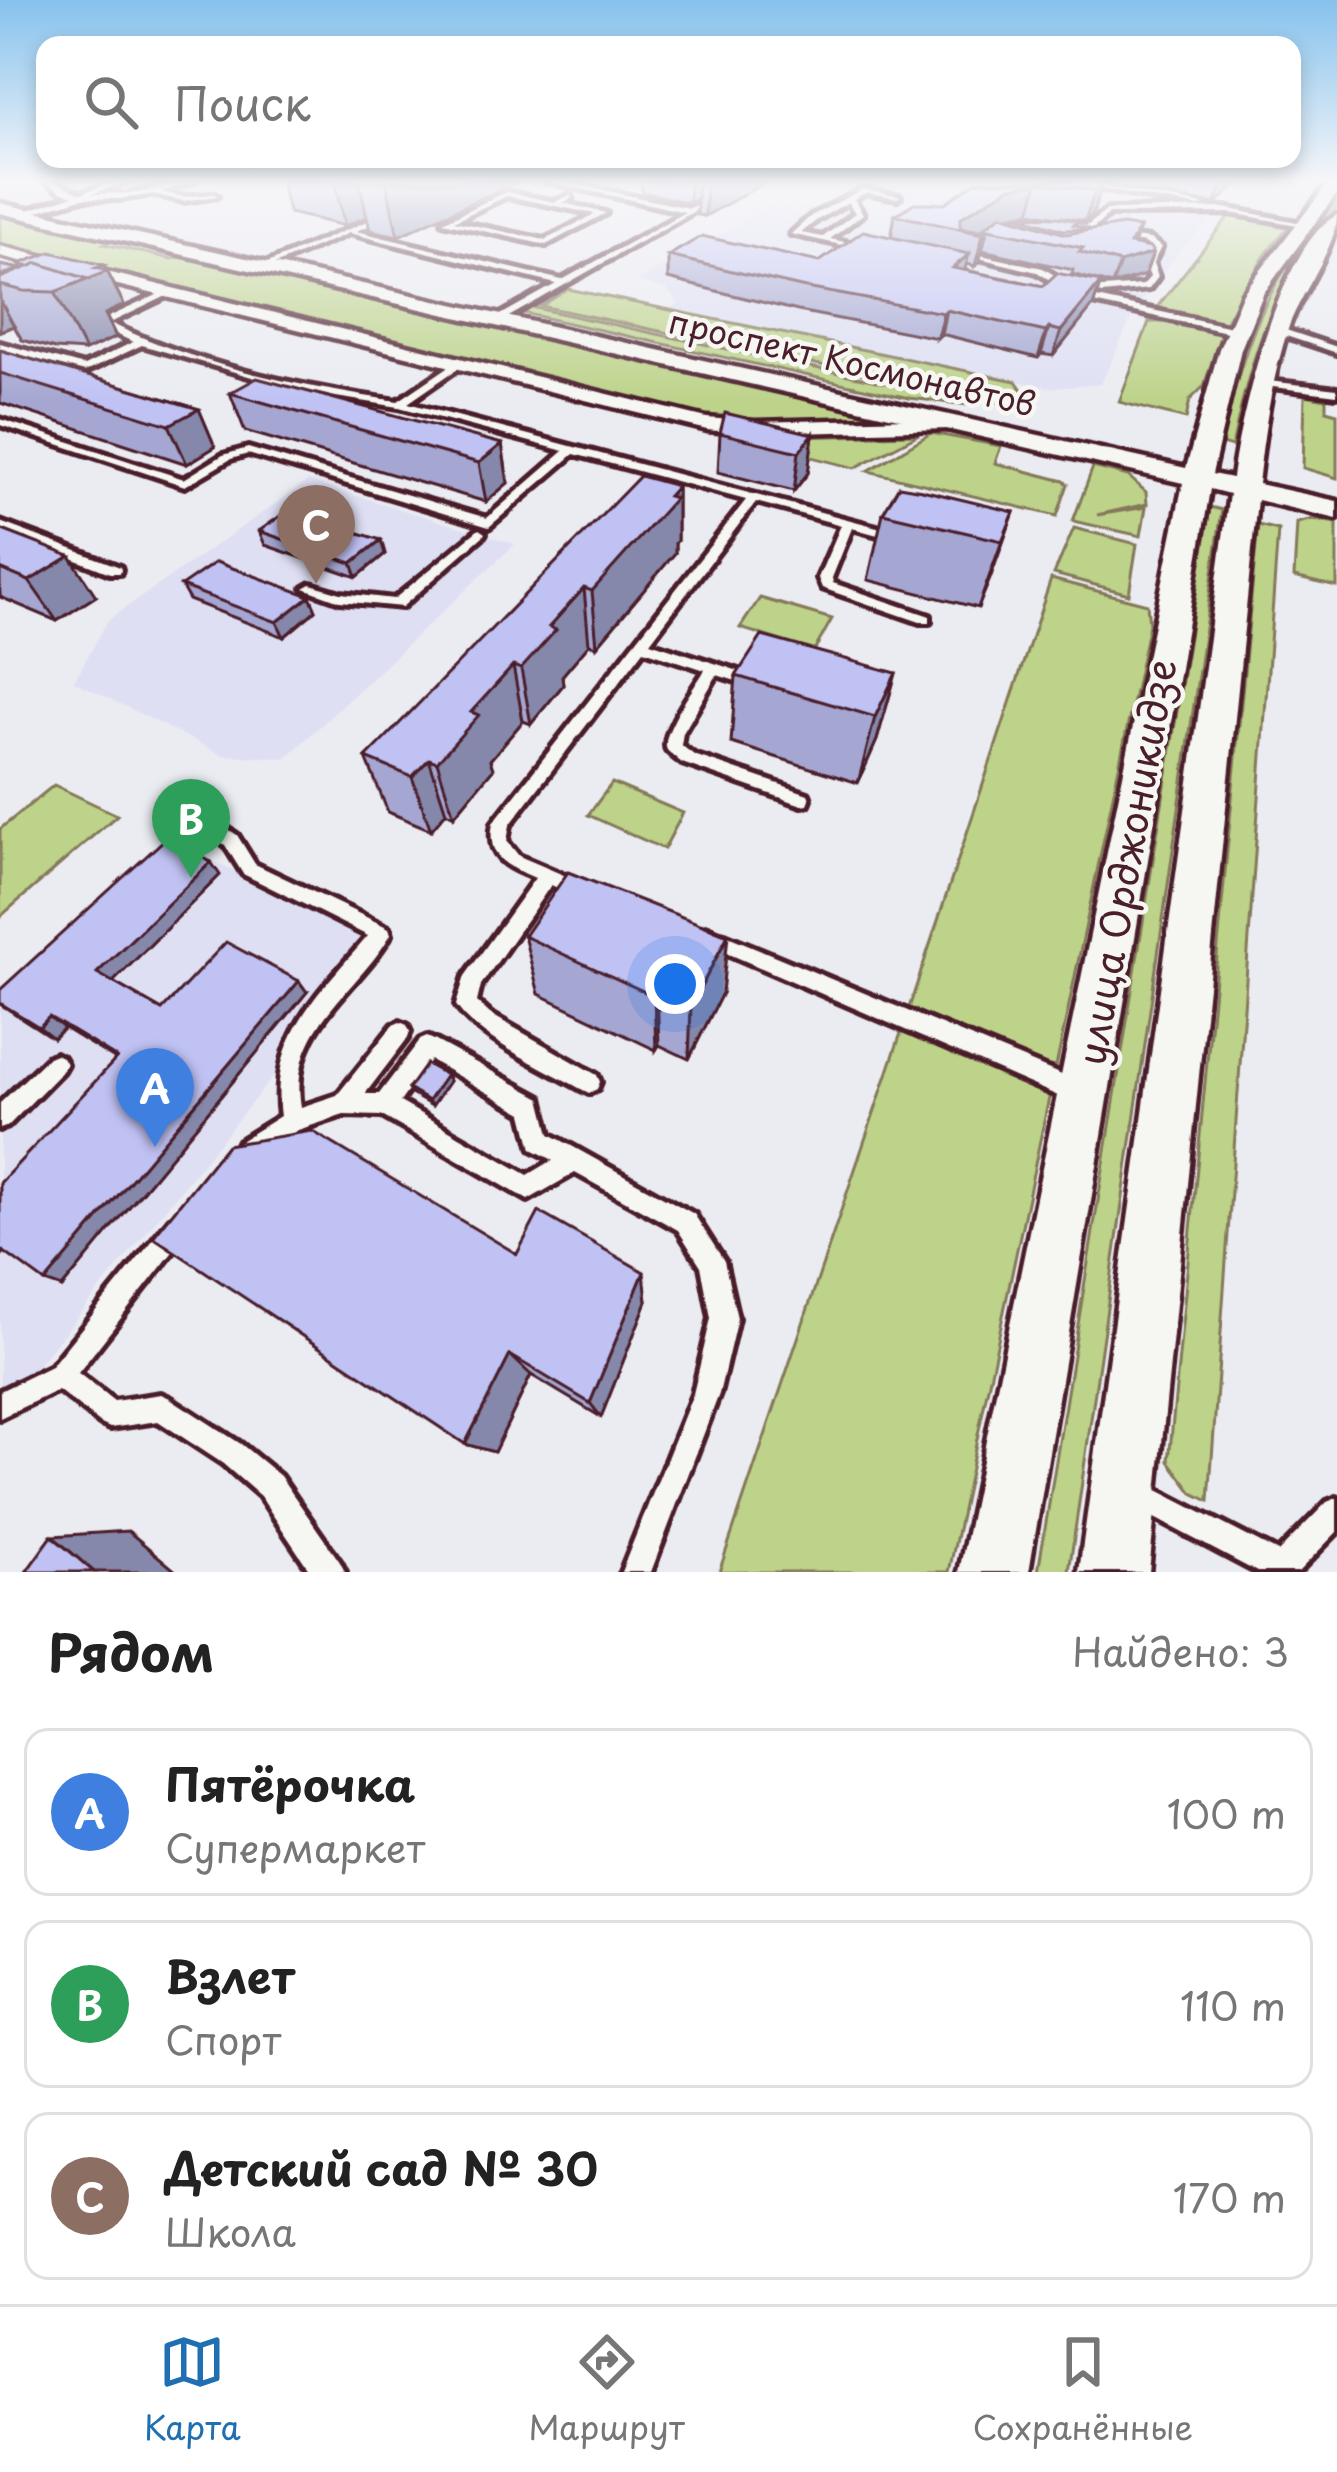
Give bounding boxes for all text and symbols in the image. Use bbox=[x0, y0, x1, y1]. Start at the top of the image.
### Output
search box bbox=[36, 36, 1301, 168]
text: Поиск bbox=[174, 68, 311, 136]
icon: search bbox=[78, 69, 144, 135]
street label: проспект Космонавтов bbox=[664, 295, 1041, 428]
pin: C bbox=[277, 485, 355, 584]
street label: улица Орджоникидзе bbox=[1060, 654, 1189, 1069]
pin: B bbox=[152, 779, 230, 878]
your location bbox=[645, 954, 705, 1014]
pin: A bbox=[116, 1048, 194, 1147]
text: Рядом bbox=[48, 1612, 214, 1689]
text: Найдено: 3 bbox=[1072, 1621, 1289, 1680]
text: Пятёрочка bbox=[165, 1749, 415, 1817]
text: A bbox=[75, 1783, 105, 1842]
text: 100 m bbox=[1167, 1783, 1286, 1842]
text: Супермаркет bbox=[165, 1817, 425, 1876]
text: Взлет bbox=[165, 1941, 295, 2009]
text: B bbox=[77, 1975, 103, 2034]
text: 110 m bbox=[1180, 1975, 1286, 2034]
text: Спорт bbox=[165, 2009, 281, 2068]
text: Детский сад № 30 bbox=[165, 2133, 598, 2201]
text: C bbox=[75, 2167, 105, 2226]
text: 170 m bbox=[1173, 2167, 1286, 2226]
text: Школа bbox=[165, 2201, 296, 2260]
tab: Карта bbox=[144, 2329, 241, 2451]
tab: Маршрут bbox=[529, 2329, 685, 2451]
tab: Сохранённые bbox=[972, 2329, 1193, 2451]

